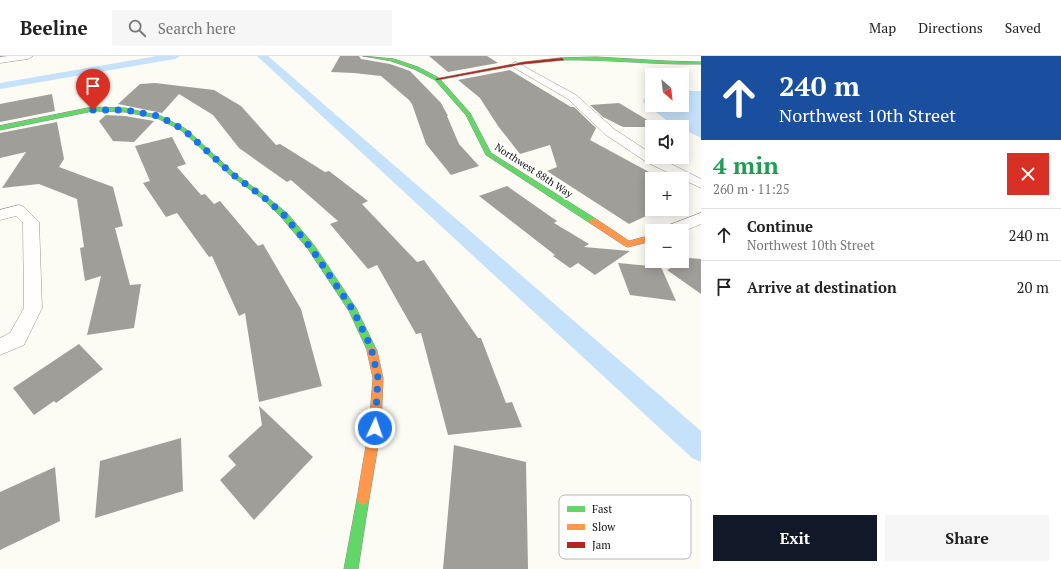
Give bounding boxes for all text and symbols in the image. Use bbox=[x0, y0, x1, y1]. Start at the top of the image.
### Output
search box bbox=[112, 10, 392, 46]
text: Beeline bbox=[20, 15, 88, 40]
icon: search bbox=[126, 17, 148, 39]
text: Search here bbox=[158, 18, 236, 38]
text: Map bbox=[869, 18, 896, 37]
text: Directions bbox=[918, 18, 983, 37]
text: Saved bbox=[1005, 18, 1041, 37]
text: 240 m bbox=[779, 67, 860, 104]
north arrow bbox=[645, 68, 689, 112]
map controls bbox=[645, 68, 689, 268]
pin bbox=[76, 69, 110, 110]
icon: ahead bbox=[713, 72, 765, 124]
icon: arrive bbox=[82, 75, 104, 97]
text: Northwest 10th Street bbox=[779, 103, 956, 127]
button: sound bbox=[645, 120, 689, 164]
street label: Northwest 88th Way bbox=[492, 140, 576, 201]
text: 4 min bbox=[713, 149, 779, 181]
button: close bbox=[1007, 153, 1049, 195]
button: + bbox=[645, 172, 689, 216]
text: 260 m · 11:25 bbox=[713, 180, 790, 198]
text: Continue bbox=[747, 216, 813, 236]
button: − bbox=[645, 224, 689, 268]
icon: ahead bbox=[713, 224, 735, 246]
text: 240 m bbox=[1008, 225, 1049, 245]
text: Northwest 10th Street bbox=[747, 236, 875, 254]
icon: arrive bbox=[713, 276, 735, 298]
text: Arrive at destination bbox=[747, 277, 897, 297]
text: 20 m bbox=[1016, 277, 1049, 297]
position arrow bbox=[354, 407, 396, 449]
legend bbox=[559, 495, 691, 559]
text: Fast bbox=[592, 502, 612, 516]
button: Exit bbox=[713, 515, 877, 561]
button: Share bbox=[885, 515, 1049, 561]
text: Slow bbox=[592, 520, 616, 534]
text: Jam bbox=[592, 538, 611, 552]

